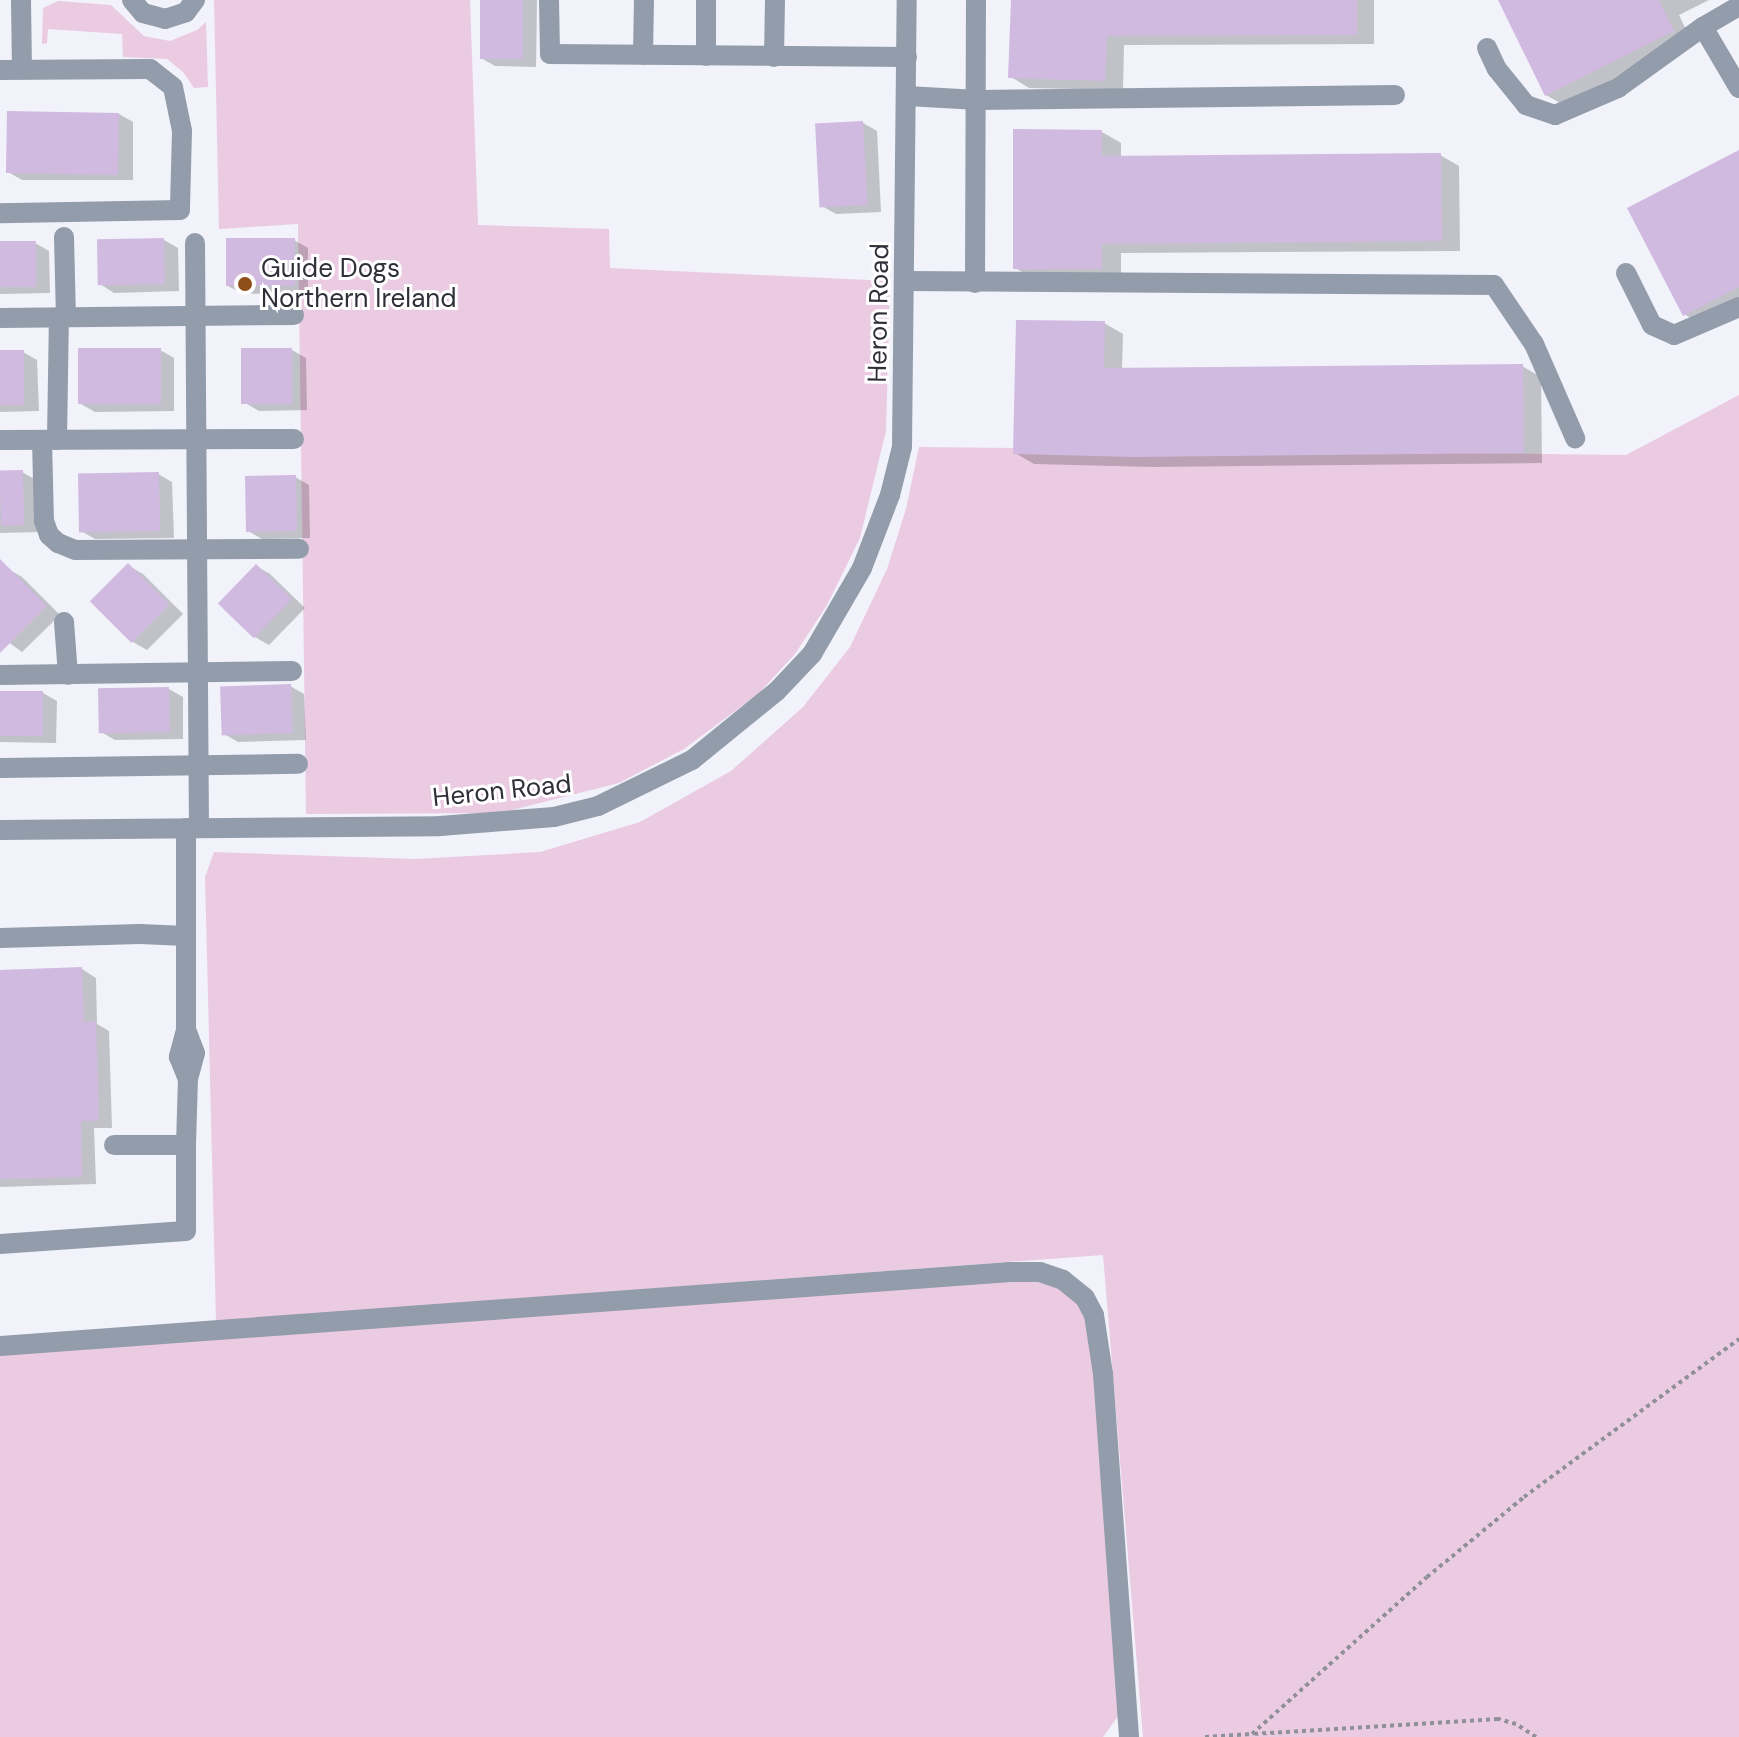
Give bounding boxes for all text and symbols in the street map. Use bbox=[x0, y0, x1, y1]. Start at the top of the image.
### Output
street label: Heron Road bbox=[862, 243, 896, 383]
place label: Guide Dogs Northern Ireland bbox=[261, 253, 457, 314]
marker: Guide Dogs Northern Ireland bbox=[236, 275, 254, 293]
street label: Heron Road bbox=[431, 768, 573, 814]

